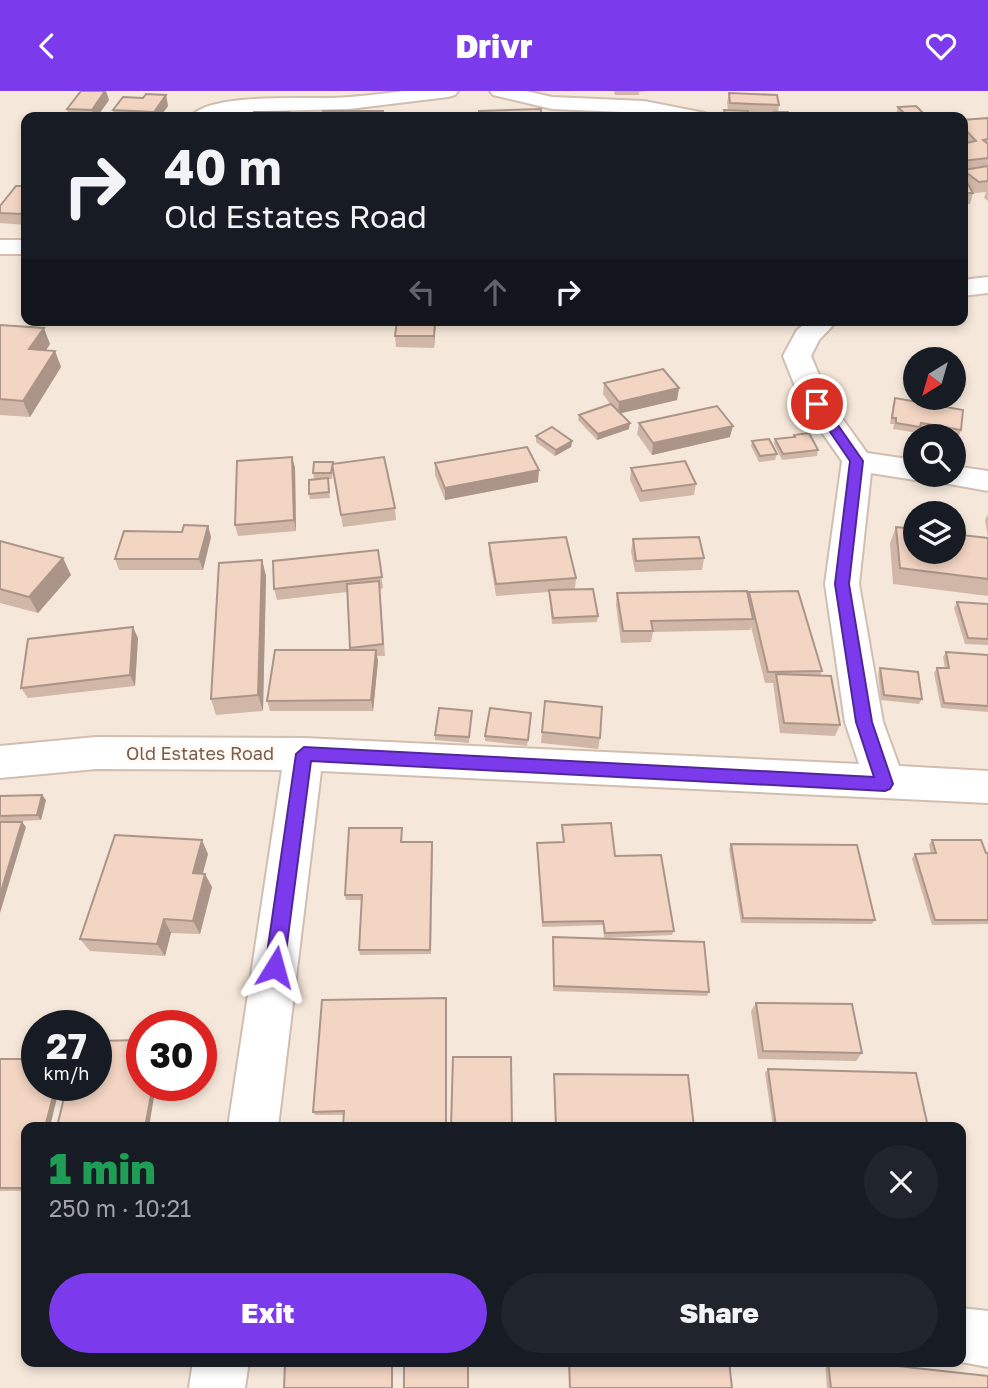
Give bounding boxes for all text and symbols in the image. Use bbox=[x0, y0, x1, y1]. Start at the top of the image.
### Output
icon: back bbox=[28, 27, 66, 65]
text: Drivr bbox=[455, 27, 533, 65]
icon: heart bbox=[922, 27, 960, 65]
text: 40 m bbox=[164, 137, 282, 196]
icon: right bbox=[49, 140, 140, 231]
text: Old Estates Road bbox=[164, 197, 427, 235]
icon: left bbox=[403, 273, 441, 311]
icon: ahead bbox=[476, 273, 514, 311]
icon: right bbox=[549, 273, 587, 311]
north arrow bbox=[903, 347, 966, 409]
map controls bbox=[903, 347, 966, 564]
pin bbox=[787, 374, 847, 434]
icon: arrive bbox=[798, 385, 836, 423]
button: search bbox=[903, 424, 966, 487]
button: layers bbox=[903, 501, 966, 564]
street label: Old Estates Road bbox=[126, 742, 274, 764]
position arrow bbox=[238, 930, 312, 1004]
speed limit sign: 30 bbox=[126, 1010, 217, 1101]
text: 27 bbox=[46, 1025, 87, 1067]
text: km/h bbox=[44, 1062, 89, 1084]
text: 1 min bbox=[49, 1143, 156, 1193]
button: close bbox=[864, 1145, 938, 1219]
text: 250 m · 10:21 bbox=[49, 1194, 191, 1222]
button: Exit bbox=[49, 1273, 487, 1353]
button: Share bbox=[501, 1273, 938, 1353]

